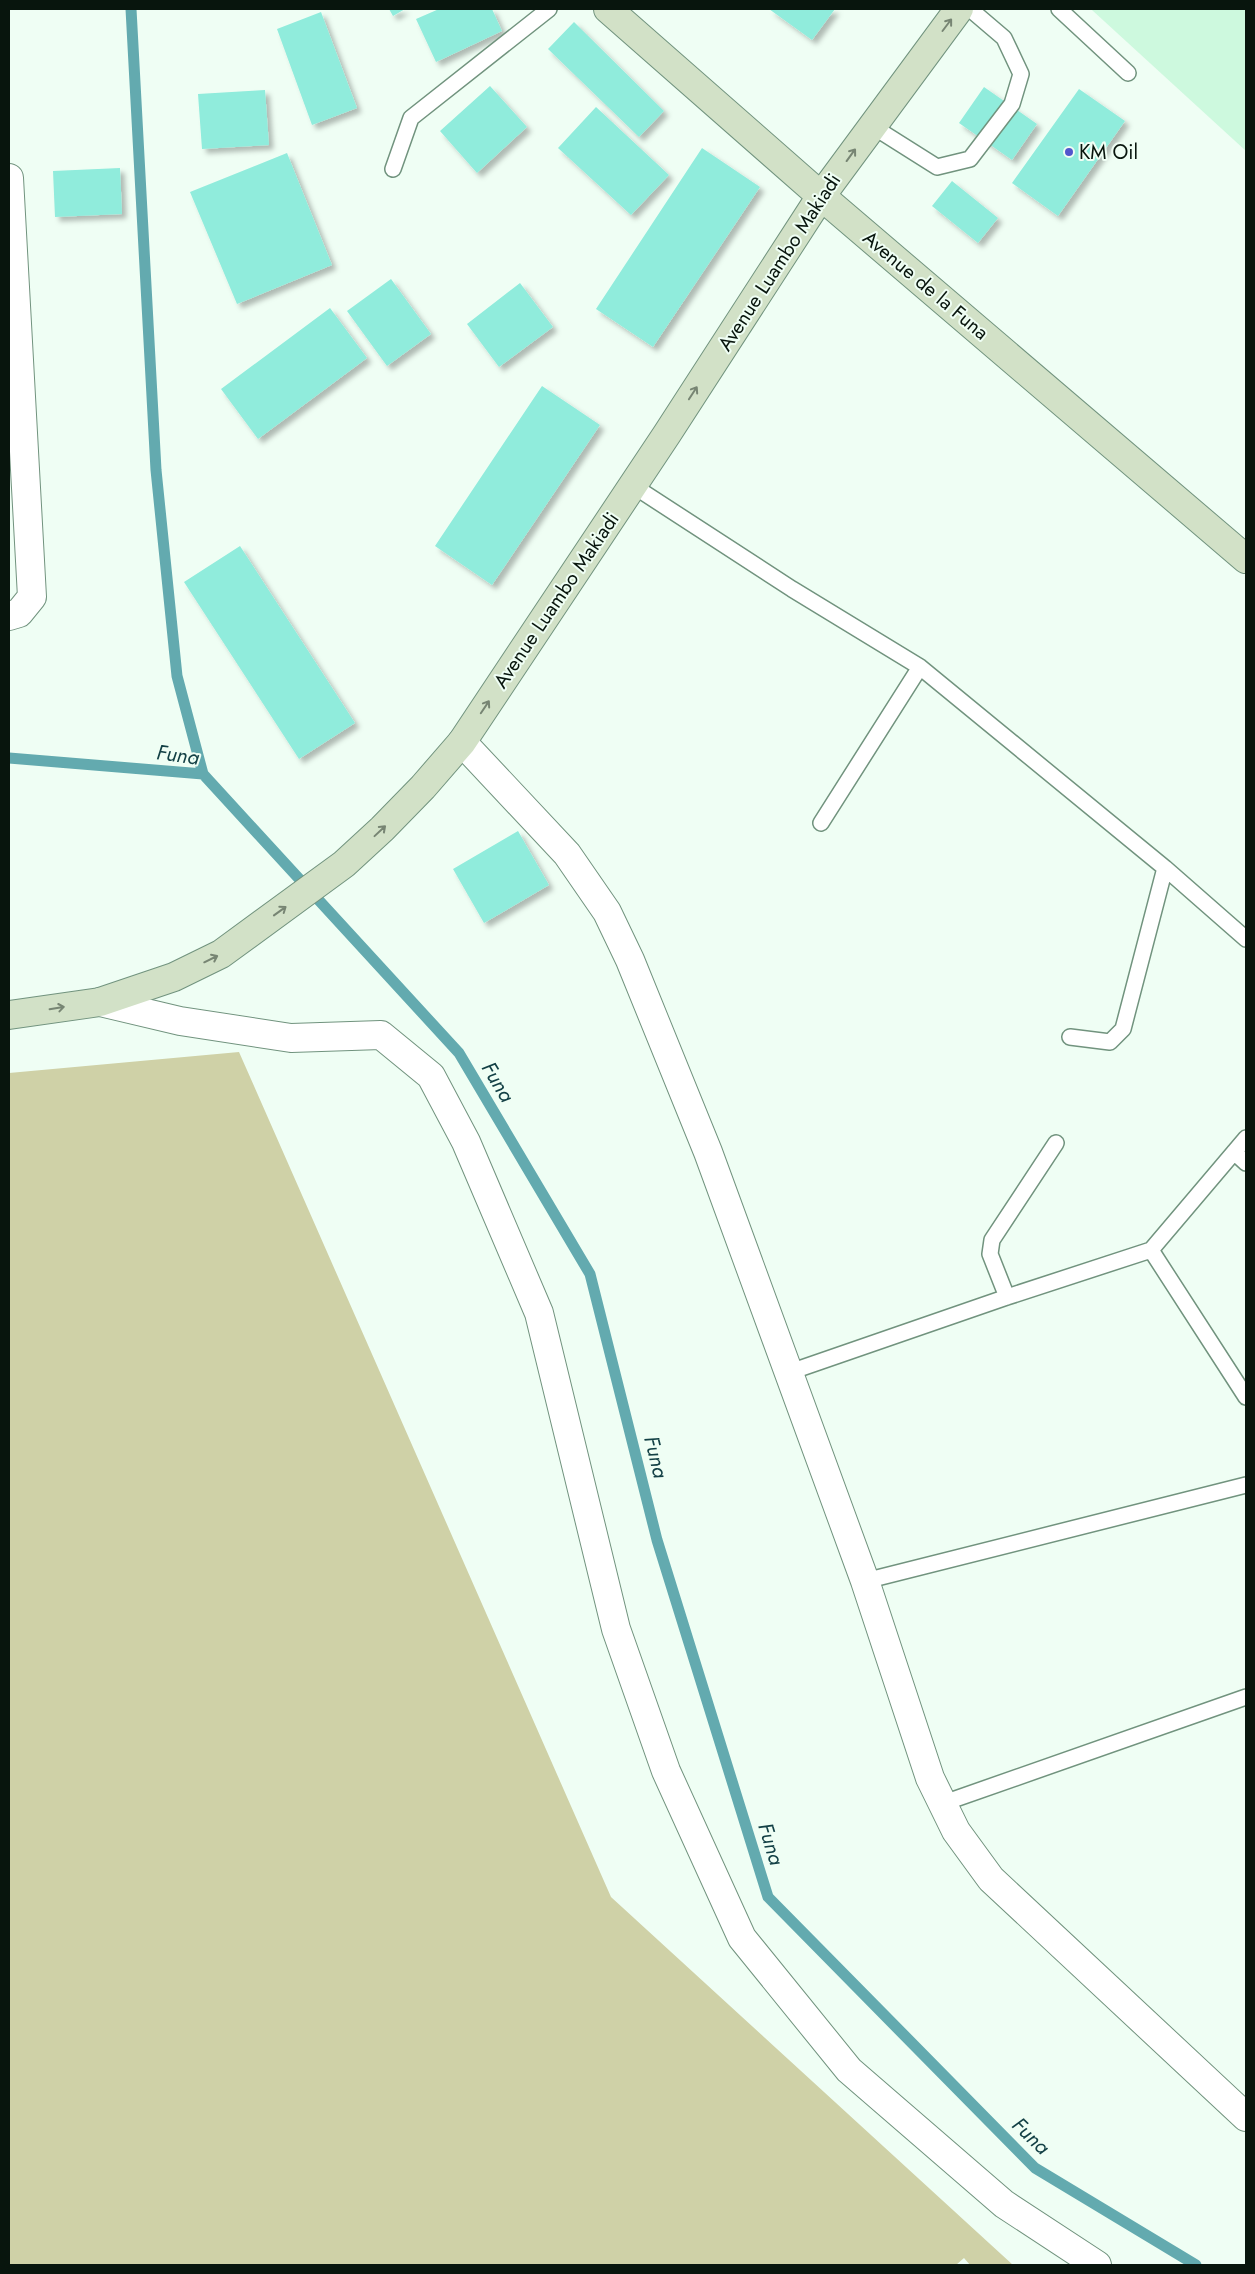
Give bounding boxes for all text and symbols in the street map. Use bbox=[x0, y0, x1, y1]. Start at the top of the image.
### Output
one-way arrow bbox=[942, 19, 953, 32]
place label: KM Oil bbox=[1079, 138, 1138, 167]
marker: KM Oil bbox=[1063, 146, 1075, 158]
one-way arrow bbox=[845, 149, 856, 162]
street label: Avenue Luambo Makiadi bbox=[711, 168, 848, 357]
street label: Avenue de la Funa bbox=[856, 224, 995, 347]
one-way arrow bbox=[688, 386, 698, 400]
street label: Avenue Luambo Makiadi bbox=[487, 506, 626, 694]
one-way arrow bbox=[480, 700, 490, 714]
water label: Funa bbox=[155, 737, 202, 773]
one-way arrow bbox=[374, 825, 387, 837]
one-way arrow bbox=[273, 905, 286, 916]
one-way arrow bbox=[203, 954, 218, 963]
one-way arrow bbox=[49, 1003, 65, 1013]
water label: Funa bbox=[474, 1056, 522, 1108]
water label: Funa bbox=[636, 1433, 676, 1482]
water label: Funa bbox=[750, 1819, 792, 1869]
water label: Funa bbox=[1005, 2110, 1057, 2162]

